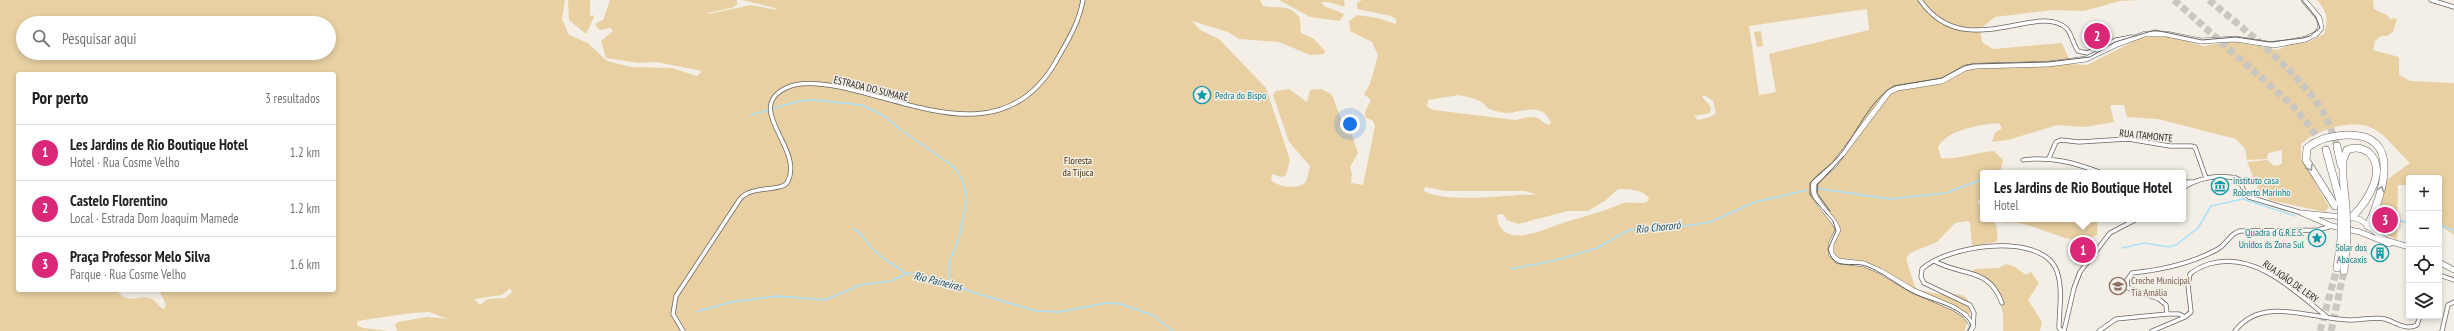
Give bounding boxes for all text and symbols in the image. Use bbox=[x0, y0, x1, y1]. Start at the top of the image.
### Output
search box bbox=[16, 16, 336, 60]
pin: 2 bbox=[2084, 21, 2110, 51]
icon: search bbox=[30, 27, 52, 49]
text: Pesquisar aqui bbox=[62, 29, 136, 48]
street label: ESTRADA DO SUMARÉ bbox=[832, 73, 910, 104]
place icon: Pedra do Bispo bbox=[1192, 85, 1212, 105]
text: Por perto bbox=[32, 87, 88, 109]
place label: Pedra do Bispo bbox=[1215, 89, 1266, 102]
text: 3 resultados bbox=[265, 90, 320, 107]
your location bbox=[1340, 114, 1360, 134]
street label: RUA ITAMONTE bbox=[2119, 126, 2173, 145]
text: Les Jardins de Rio Boutique Hotel bbox=[70, 135, 248, 154]
text: 1 bbox=[42, 144, 48, 161]
text: 1.2 km bbox=[290, 144, 320, 161]
text: Hotel · Rua Cosme Velho bbox=[70, 154, 180, 171]
park label: Floresta da Tijuca bbox=[1063, 154, 1093, 179]
one-way arrow bbox=[2306, 163, 2313, 170]
popup bbox=[1980, 170, 2186, 222]
place label: instituto casa Roberto Marinho bbox=[2233, 174, 2291, 199]
map controls bbox=[2406, 175, 2442, 319]
button: + bbox=[2406, 175, 2442, 211]
museum icon: instituto casa Roberto Marinho bbox=[2210, 176, 2230, 196]
text: Les Jardins de Rio Boutique Hotel bbox=[1994, 178, 2172, 197]
one-way arrow bbox=[2376, 186, 2385, 193]
text: Castelo Florentino bbox=[70, 191, 168, 210]
text: Hotel bbox=[1994, 197, 2018, 214]
text: 2 bbox=[42, 200, 48, 217]
text: 1.2 km bbox=[290, 200, 320, 217]
pin: 3 bbox=[2372, 205, 2398, 235]
text: Local · Estrada Dom Joaquim Mamede bbox=[70, 210, 239, 227]
button: − bbox=[2406, 211, 2442, 247]
water label: Rio Chororó bbox=[1635, 218, 1682, 236]
place label: Quadra d G.R.E.S. Unidos ds Zona Sul bbox=[2239, 226, 2305, 251]
place icon: Quadra d G.R.E.S. Unidos ds Zona Sul bbox=[2307, 228, 2327, 248]
pin: 1 bbox=[2070, 235, 2096, 265]
place label: Solar dos Abacaxis bbox=[2335, 241, 2368, 266]
building icon: Solar dos Abacaxis bbox=[2370, 243, 2390, 263]
text: Praça Professor Melo Silva bbox=[70, 247, 210, 266]
button: locate bbox=[2406, 247, 2442, 283]
text: 3 bbox=[42, 256, 48, 273]
text: 1.6 km bbox=[290, 256, 320, 273]
street label: RUA JOÃO DE LERY bbox=[2260, 257, 2322, 306]
text: Parque · Rua Cosme Velho bbox=[70, 266, 186, 283]
water label: Rio Paineiras bbox=[912, 268, 965, 294]
place label: Creche Municipal Tia Amália bbox=[2131, 274, 2191, 299]
school or university icon: Creche Municipal Tia Amália bbox=[2108, 276, 2128, 296]
button: layers bbox=[2406, 283, 2442, 319]

